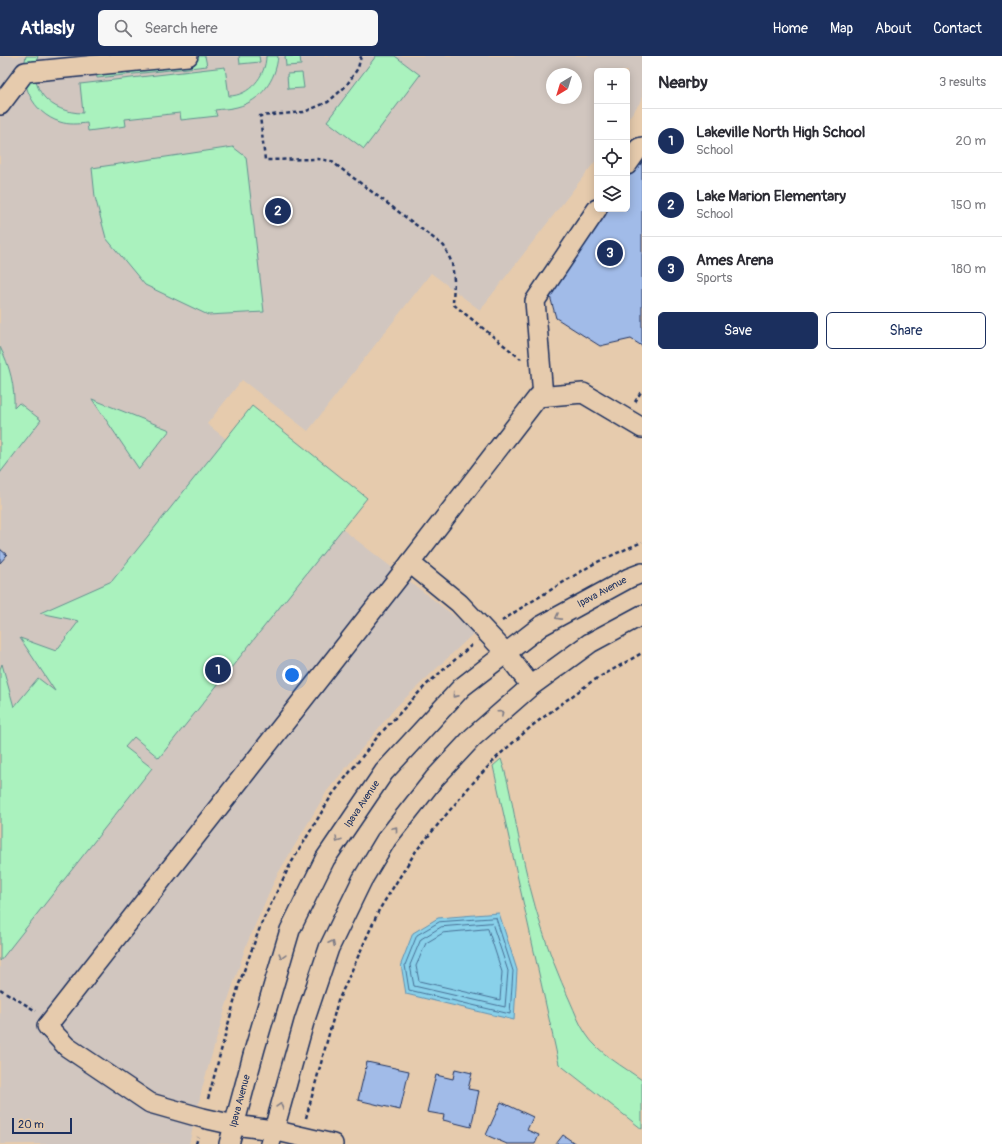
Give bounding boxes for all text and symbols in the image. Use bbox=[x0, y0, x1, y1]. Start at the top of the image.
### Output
search box bbox=[98, 10, 378, 46]
text: Atlasly bbox=[20, 16, 74, 40]
icon: search bbox=[112, 17, 134, 39]
text: Search here bbox=[144, 19, 218, 38]
text: Home bbox=[773, 20, 808, 37]
text: Map bbox=[830, 20, 853, 37]
text: About bbox=[875, 20, 911, 37]
text: Contact bbox=[933, 20, 982, 37]
north arrow bbox=[546, 68, 582, 104]
map controls bbox=[594, 68, 630, 212]
button: + bbox=[594, 68, 630, 104]
text: Nearby bbox=[658, 72, 707, 93]
text: 3 results bbox=[939, 74, 986, 90]
button: − bbox=[594, 104, 630, 140]
text: Lakeville North High School bbox=[696, 123, 865, 142]
text: 1 bbox=[668, 133, 674, 149]
text: 20 m bbox=[955, 133, 986, 149]
button: locate bbox=[594, 140, 630, 176]
text: School bbox=[696, 142, 733, 158]
button: layers bbox=[594, 176, 630, 212]
text: Lake Marion Elementary bbox=[696, 187, 846, 206]
pin: 2 bbox=[265, 196, 291, 226]
text: 2 bbox=[667, 197, 675, 213]
text: 150 m bbox=[951, 197, 986, 213]
text: School bbox=[696, 206, 733, 222]
pin: 3 bbox=[597, 238, 623, 268]
text: Ames Arena bbox=[696, 251, 773, 270]
text: 3 bbox=[667, 261, 675, 277]
text: 180 m bbox=[951, 261, 986, 277]
text: Sports bbox=[696, 270, 732, 286]
button: Save bbox=[658, 312, 818, 349]
button: Share bbox=[826, 312, 986, 349]
street label: Ipava Avenue bbox=[575, 574, 629, 610]
one-way arrow bbox=[554, 612, 562, 619]
pin: 1 bbox=[205, 655, 231, 685]
your location bbox=[282, 665, 302, 685]
one-way arrow bbox=[452, 690, 459, 698]
one-way arrow bbox=[496, 710, 504, 717]
street label: Ipava Avenue bbox=[342, 778, 382, 830]
one-way arrow bbox=[390, 827, 397, 834]
one-way arrow bbox=[336, 835, 343, 842]
one-way arrow bbox=[327, 939, 335, 947]
one-way arrow bbox=[278, 953, 287, 960]
street label: Ipava Avenue bbox=[227, 1073, 253, 1129]
one-way arrow bbox=[275, 1103, 284, 1110]
scale bar bbox=[12, 1116, 72, 1135]
text: 20 m bbox=[18, 1118, 44, 1131]

